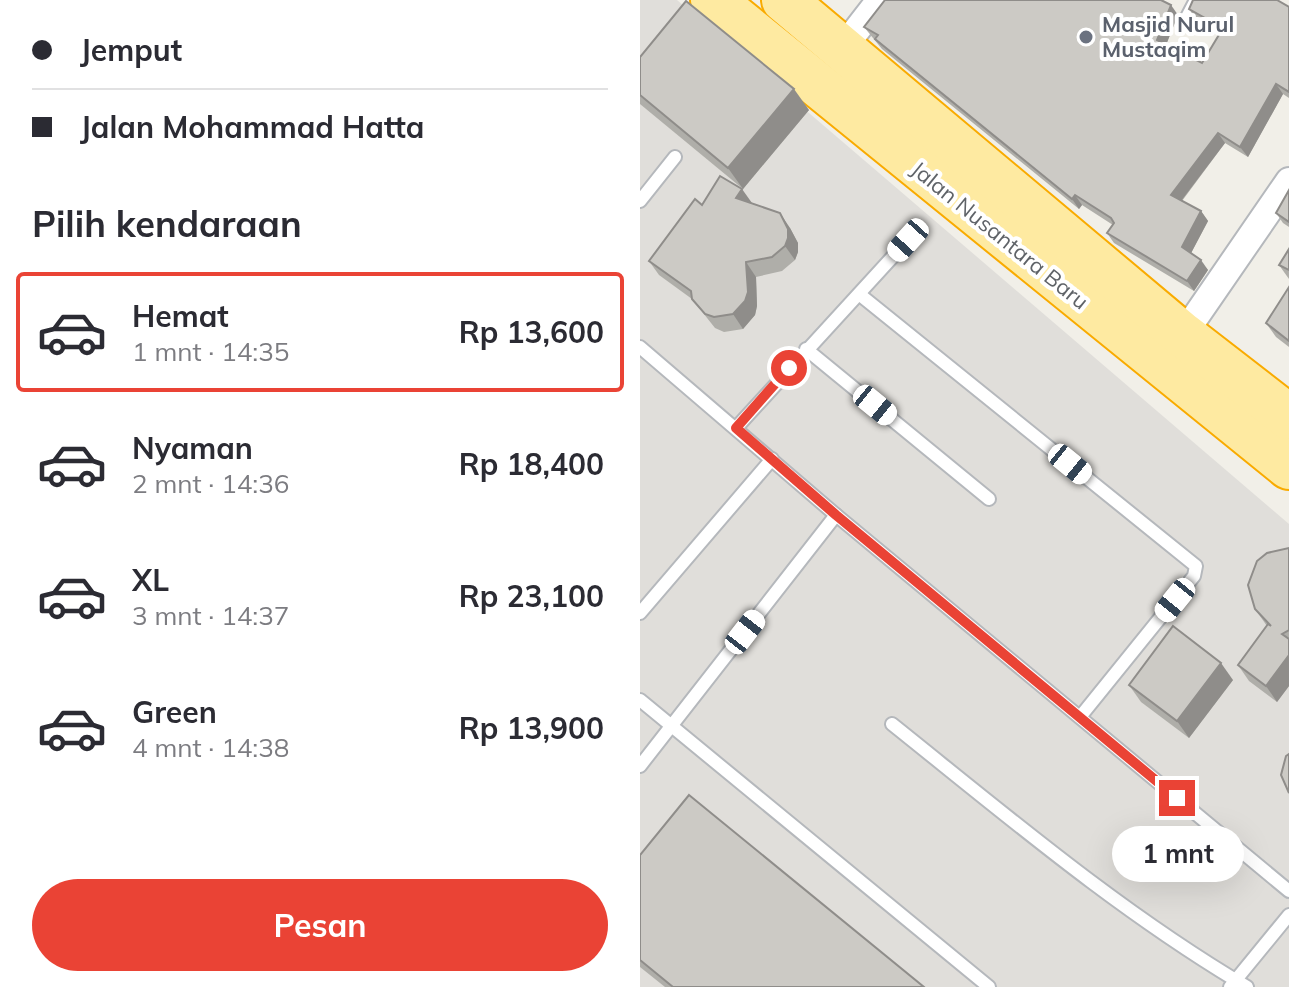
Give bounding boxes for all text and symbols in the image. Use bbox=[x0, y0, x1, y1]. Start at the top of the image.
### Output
place label: Masjid Nurul Mustaqim bbox=[1102, 10, 1234, 63]
marker: Masjid Nurul Mustaqim bbox=[1077, 28, 1095, 46]
text: Jemput bbox=[80, 31, 182, 69]
text: Jalan Mohammad Hatta bbox=[80, 108, 424, 146]
street label: Jalan Nusantara Baru bbox=[906, 155, 1094, 315]
text: Pilih kendaraan bbox=[32, 201, 302, 246]
car bbox=[883, 214, 933, 266]
icon: car bbox=[36, 296, 108, 368]
text: Hemat bbox=[132, 297, 229, 335]
text: Rp 13,600 bbox=[459, 313, 604, 351]
text: 1 mnt · 14:35 bbox=[132, 335, 289, 368]
route start bbox=[771, 350, 807, 386]
car bbox=[849, 381, 901, 429]
icon: car bbox=[36, 428, 108, 500]
text: Nyaman bbox=[132, 429, 253, 467]
car bbox=[1044, 440, 1096, 488]
text: Rp 18,400 bbox=[459, 445, 604, 483]
text: 2 mnt · 14:36 bbox=[132, 467, 289, 500]
icon: car bbox=[36, 560, 108, 632]
text: XL bbox=[132, 561, 169, 599]
car bbox=[1151, 574, 1199, 626]
text: Rp 23,100 bbox=[459, 577, 604, 615]
text: 3 mnt · 14:37 bbox=[132, 599, 289, 632]
car bbox=[721, 606, 769, 658]
icon: car bbox=[36, 692, 108, 764]
text: Green bbox=[132, 693, 217, 731]
text: Rp 13,900 bbox=[459, 709, 604, 747]
text: 4 mnt · 14:38 bbox=[132, 731, 289, 764]
route end bbox=[1159, 780, 1195, 816]
callout: 1 mnt bbox=[1111, 826, 1243, 882]
text: 1 mnt bbox=[1142, 837, 1214, 870]
button: Pesan bbox=[32, 879, 608, 971]

